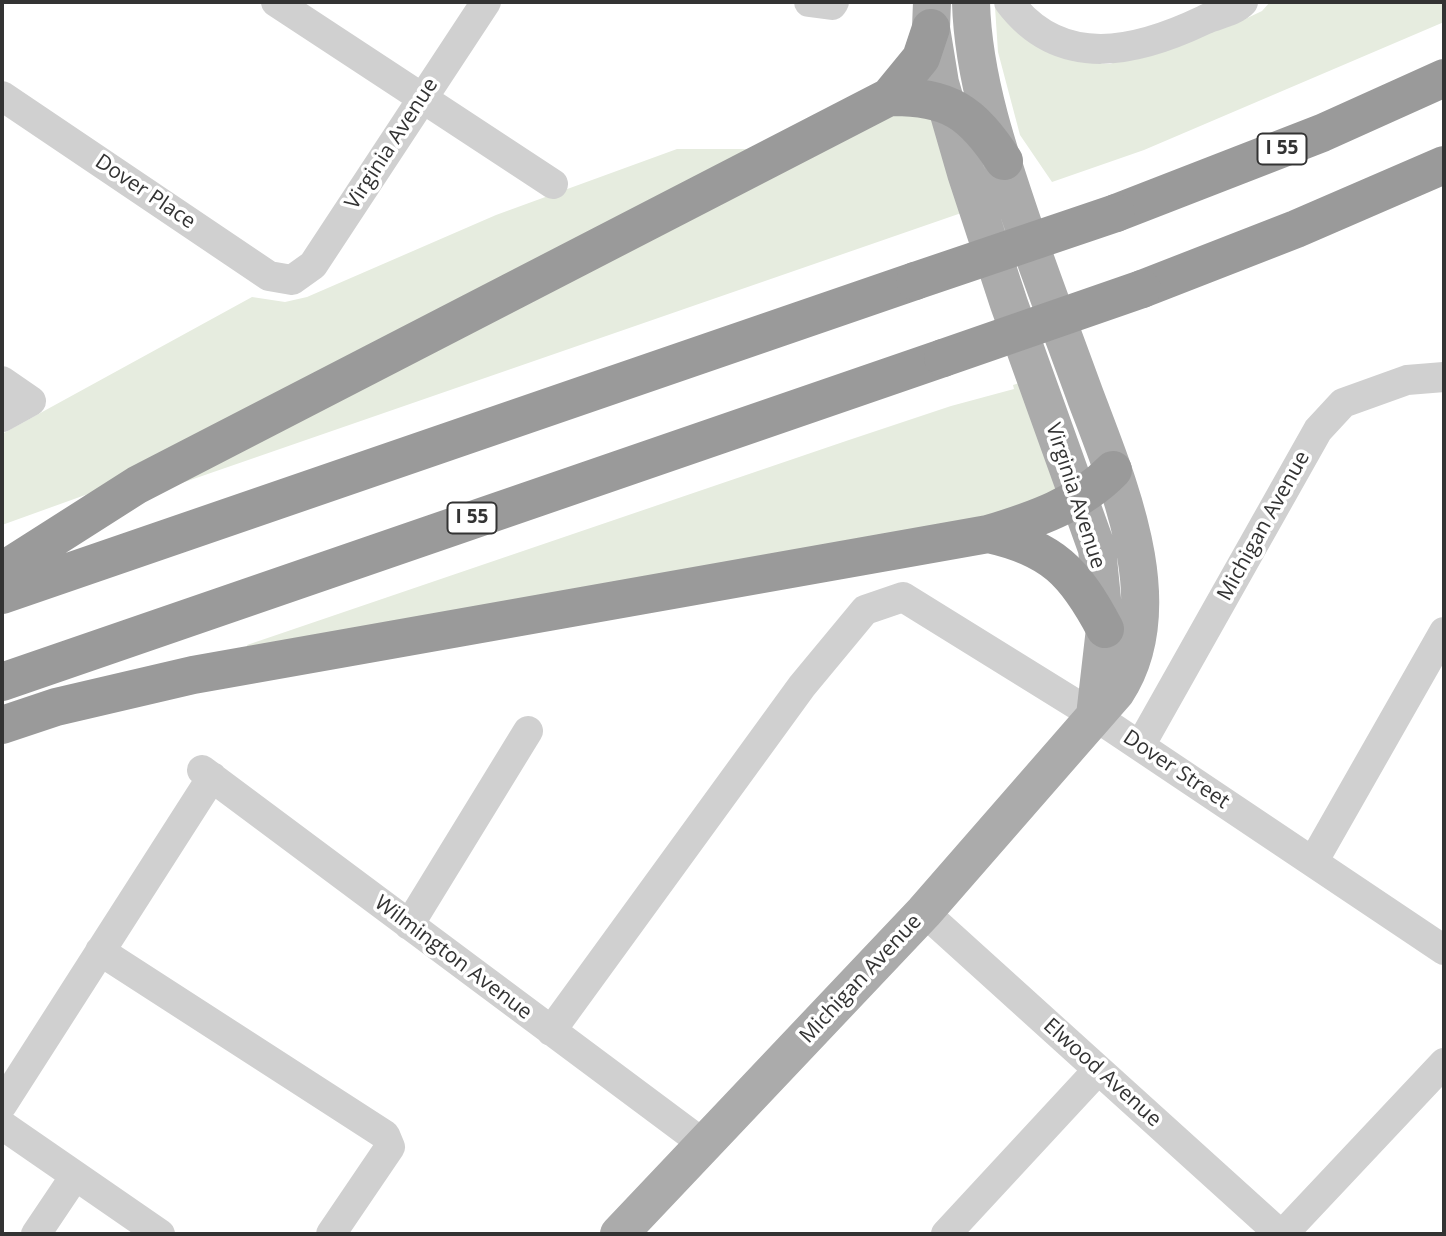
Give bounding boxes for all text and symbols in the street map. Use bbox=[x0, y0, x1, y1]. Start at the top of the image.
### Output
street label: Virginia Avenue bbox=[340, 74, 444, 214]
road number: I 55 bbox=[1258, 134, 1306, 164]
street label: Dover Place bbox=[90, 149, 200, 235]
street label: Virginia Avenue bbox=[1040, 420, 1110, 572]
street label: Michigan Avenue bbox=[1213, 447, 1315, 605]
road number: I 55 bbox=[448, 503, 496, 534]
street label: Dover Street bbox=[1118, 725, 1234, 815]
street label: Wilmington Avenue bbox=[369, 891, 537, 1025]
street label: Michigan Avenue bbox=[795, 909, 927, 1049]
street label: Elwood Avenue bbox=[1038, 1013, 1166, 1133]

